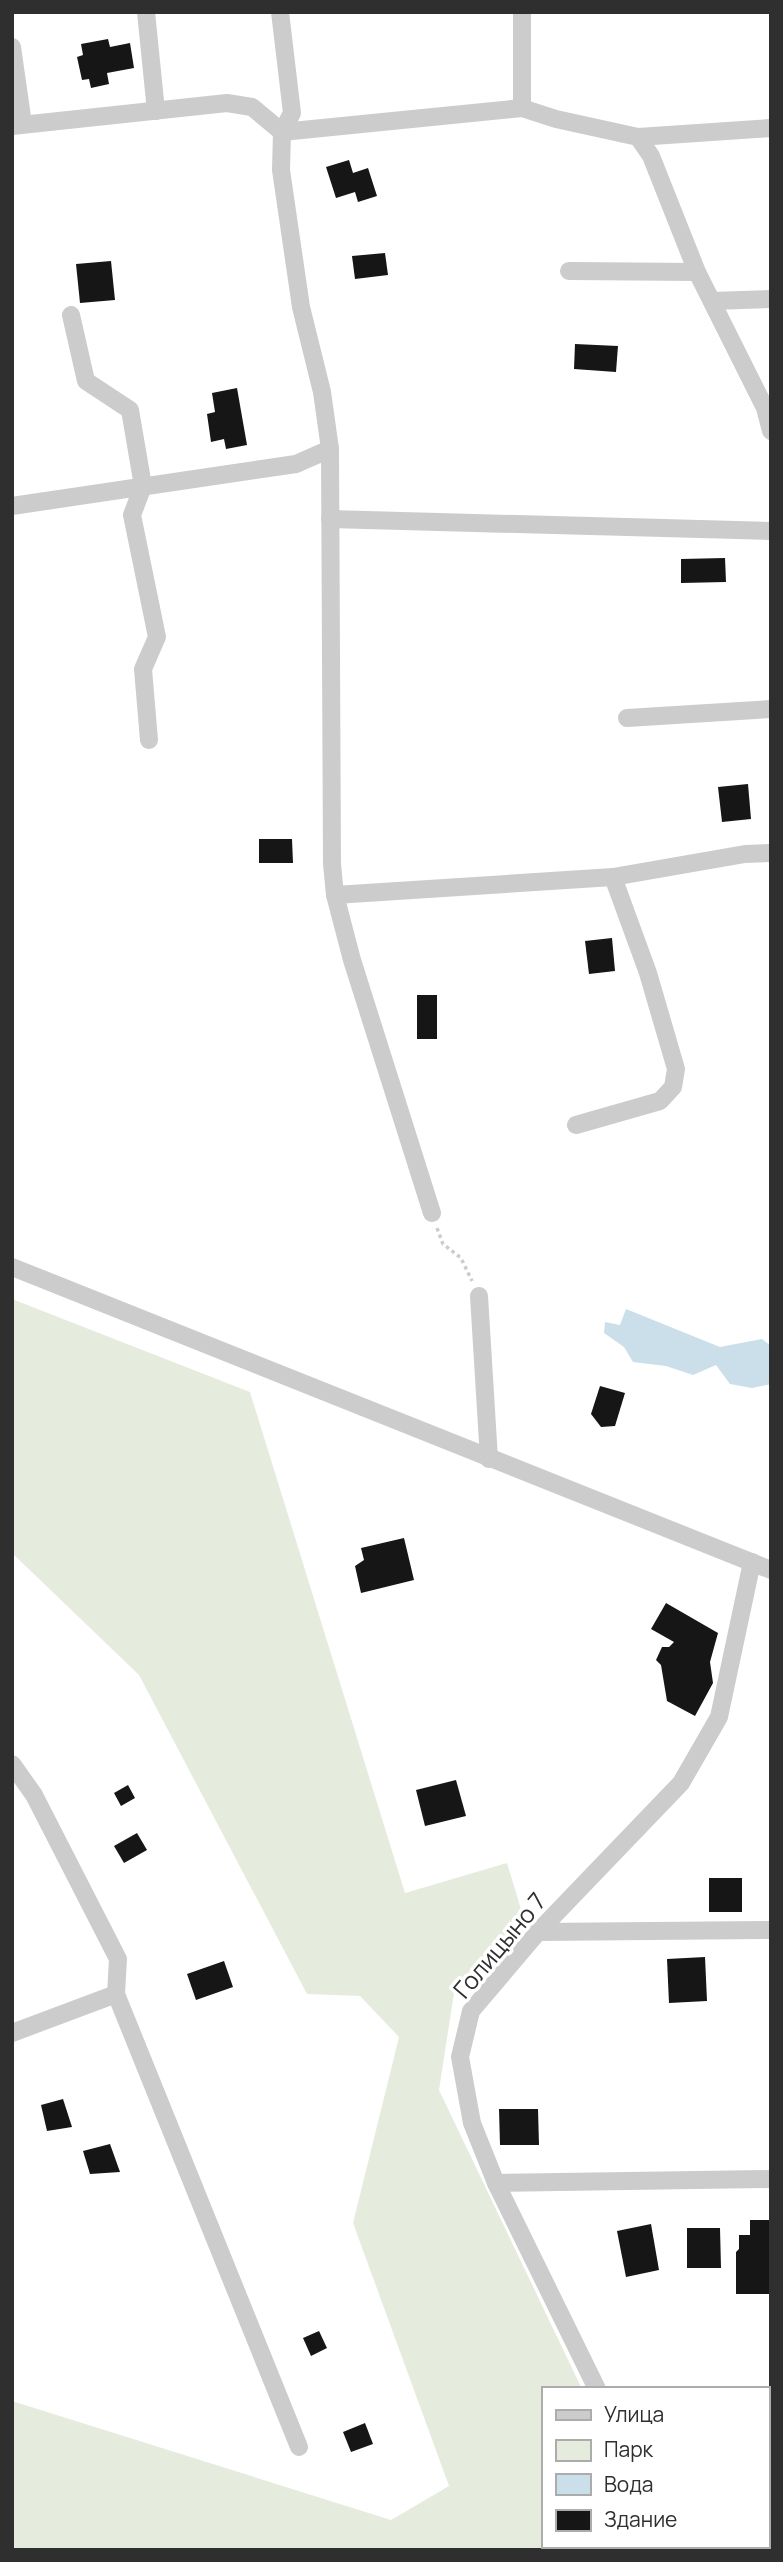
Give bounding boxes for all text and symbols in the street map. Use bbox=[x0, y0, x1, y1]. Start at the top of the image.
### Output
street label: Голицыно 7 bbox=[445, 1885, 553, 2005]
legend bbox=[542, 2387, 769, 2548]
text: Улица bbox=[604, 2400, 664, 2428]
text: Парк bbox=[604, 2435, 654, 2463]
text: Вода bbox=[604, 2470, 654, 2498]
text: Здание bbox=[604, 2505, 677, 2533]

